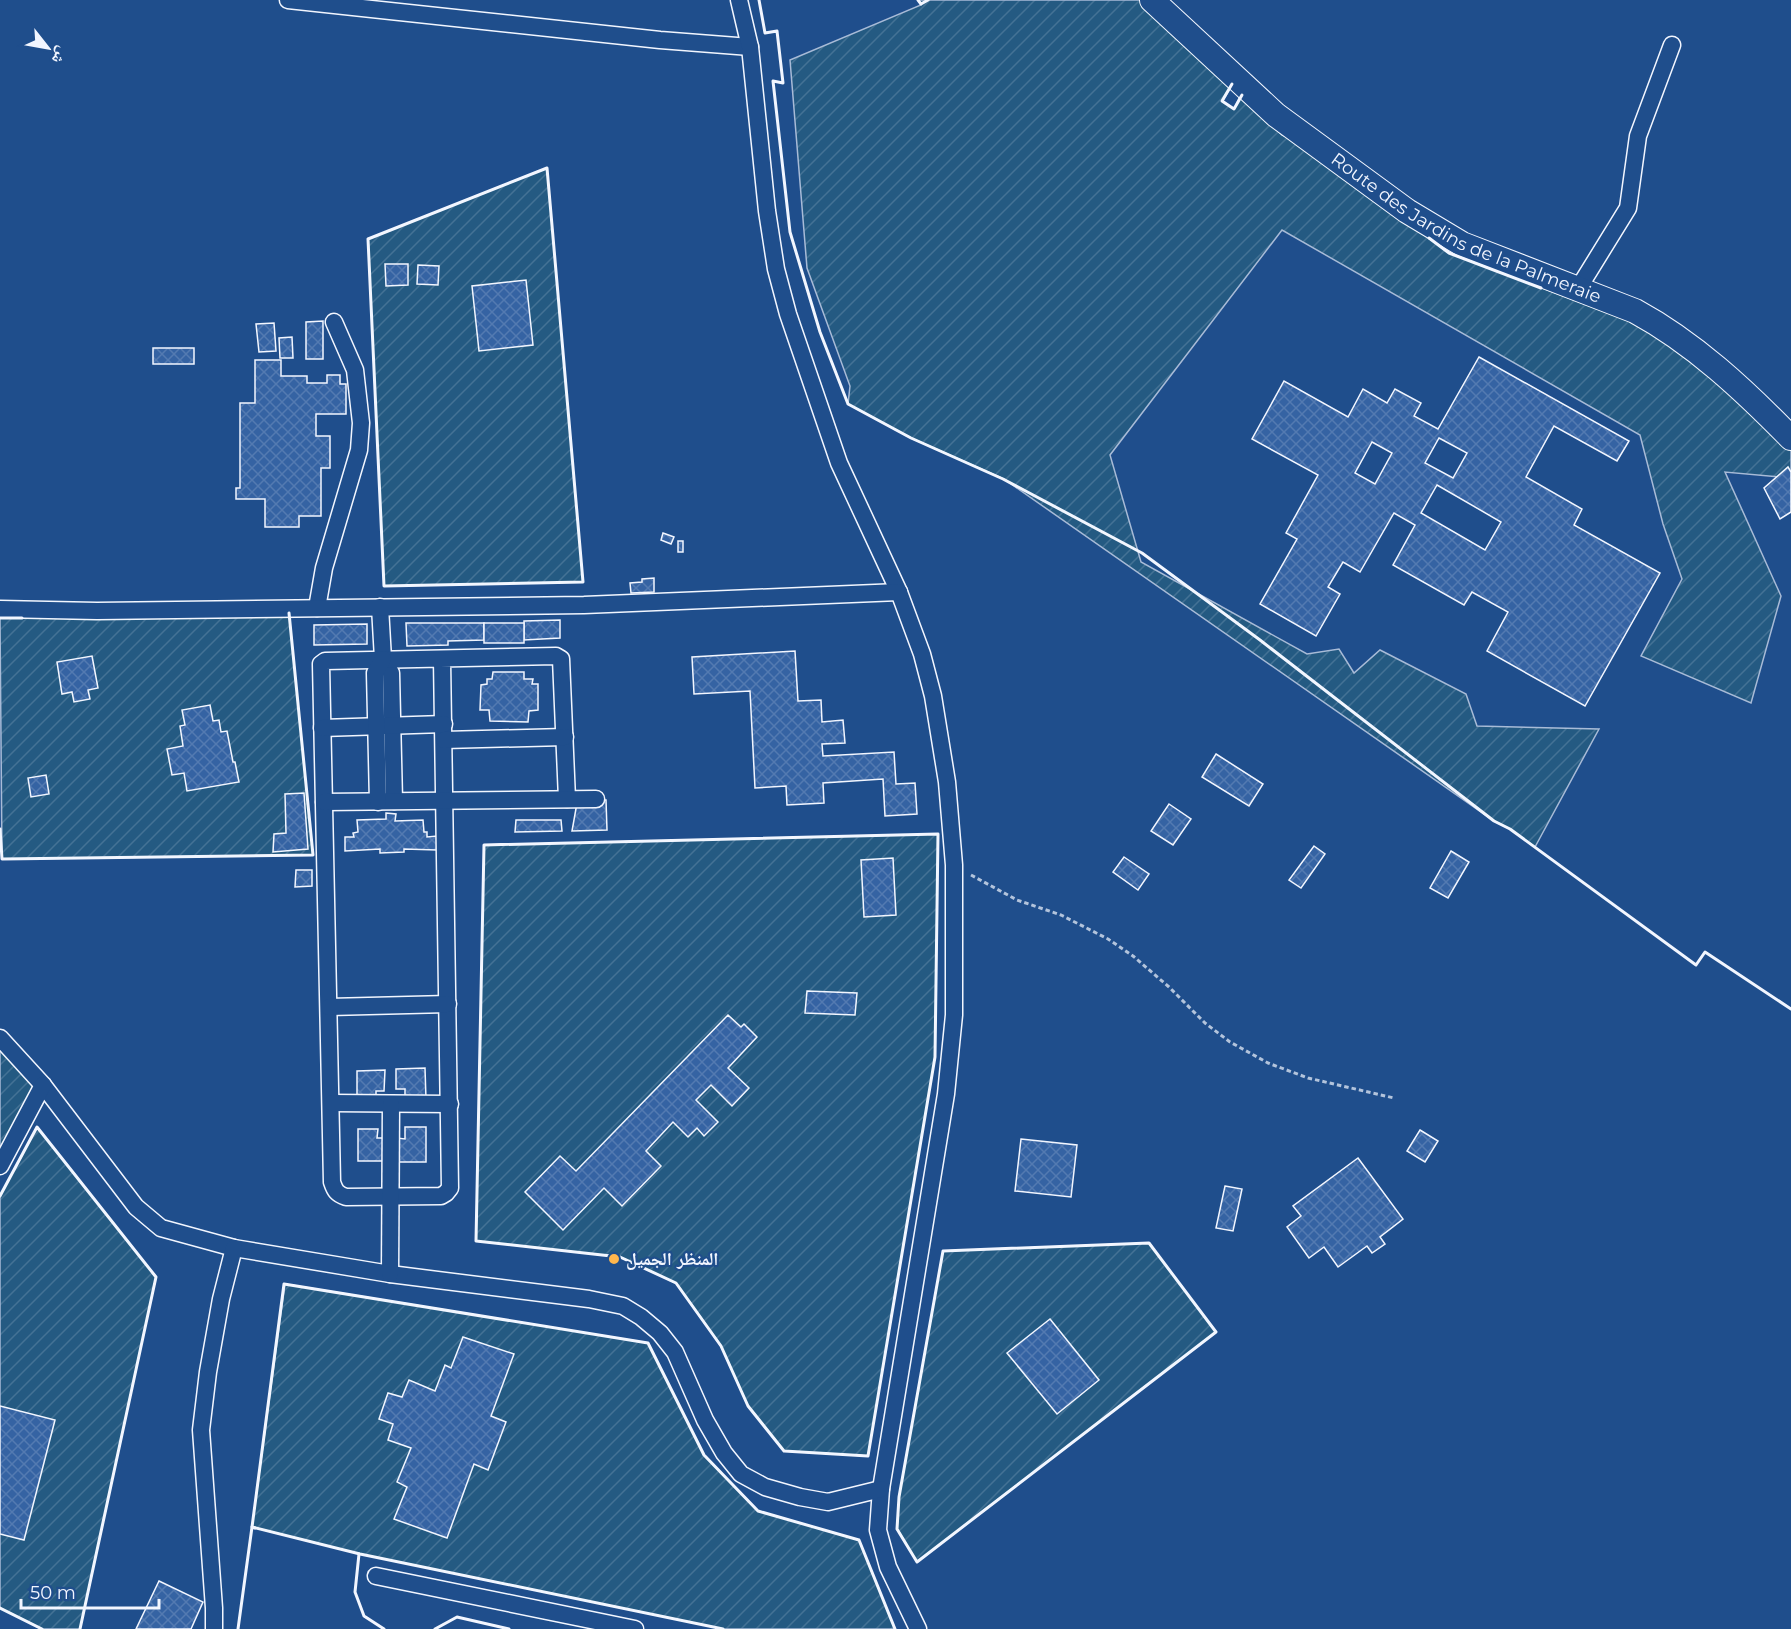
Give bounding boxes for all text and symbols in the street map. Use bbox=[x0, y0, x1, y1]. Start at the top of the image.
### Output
north arrow bbox=[18, 18, 78, 78]
text: ش bbox=[48, 43, 73, 68]
street label: Route des Jardins de la Palmeraie bbox=[1327, 148, 1604, 308]
place label: المنظر الجميل bbox=[626, 1248, 718, 1270]
marker: المنظر الجميل bbox=[607, 1252, 621, 1266]
scale bar bbox=[21, 1572, 159, 1610]
text: 50 m bbox=[30, 1582, 76, 1604]

